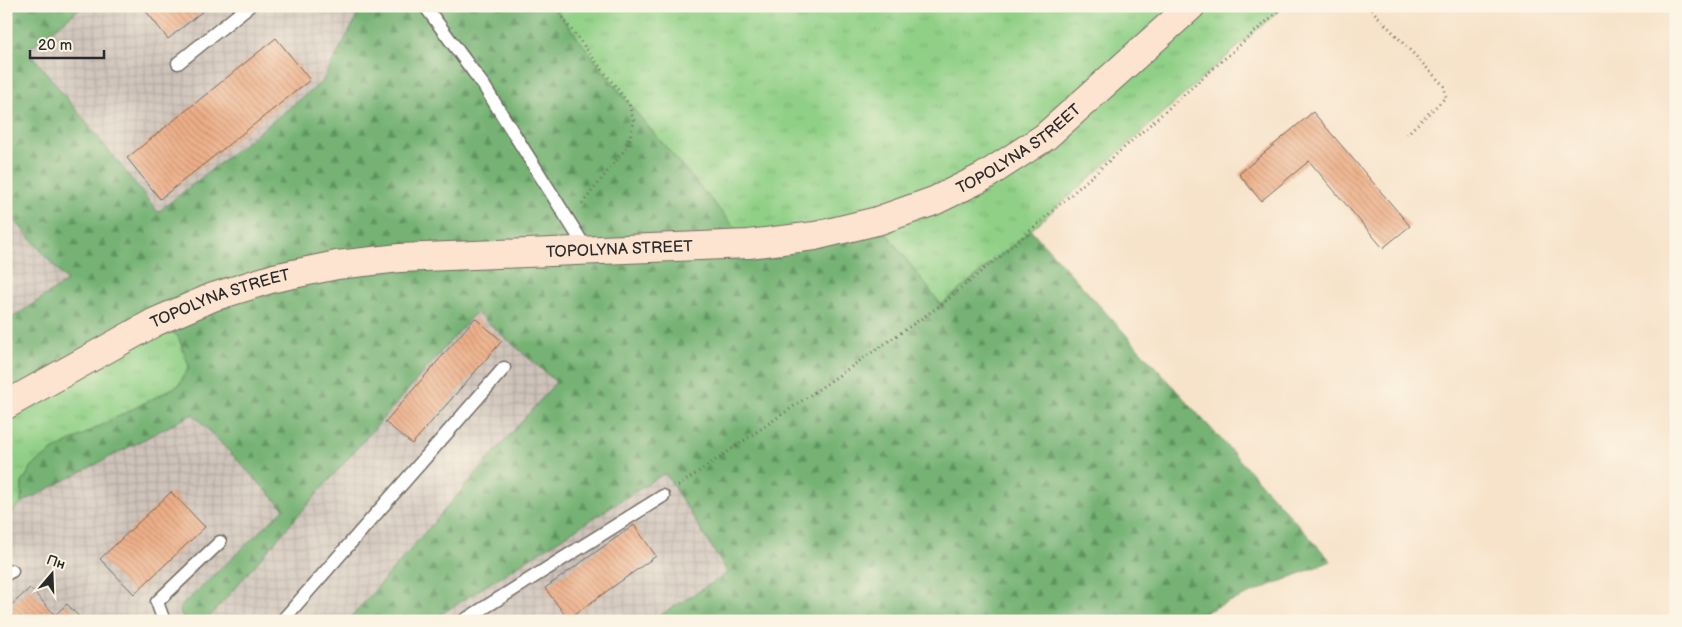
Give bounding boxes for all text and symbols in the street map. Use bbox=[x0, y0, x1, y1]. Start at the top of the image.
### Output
scale bar bbox=[30, 28, 104, 60]
text: 20 m bbox=[38, 36, 72, 55]
street label: TOPOLYNA STREET bbox=[953, 100, 1085, 198]
street label: TOPOLYNA STREET bbox=[546, 237, 694, 262]
street label: TOPOLYNA STREET bbox=[147, 265, 292, 332]
north arrow bbox=[28, 550, 78, 600]
text: Пн bbox=[44, 551, 68, 573]

